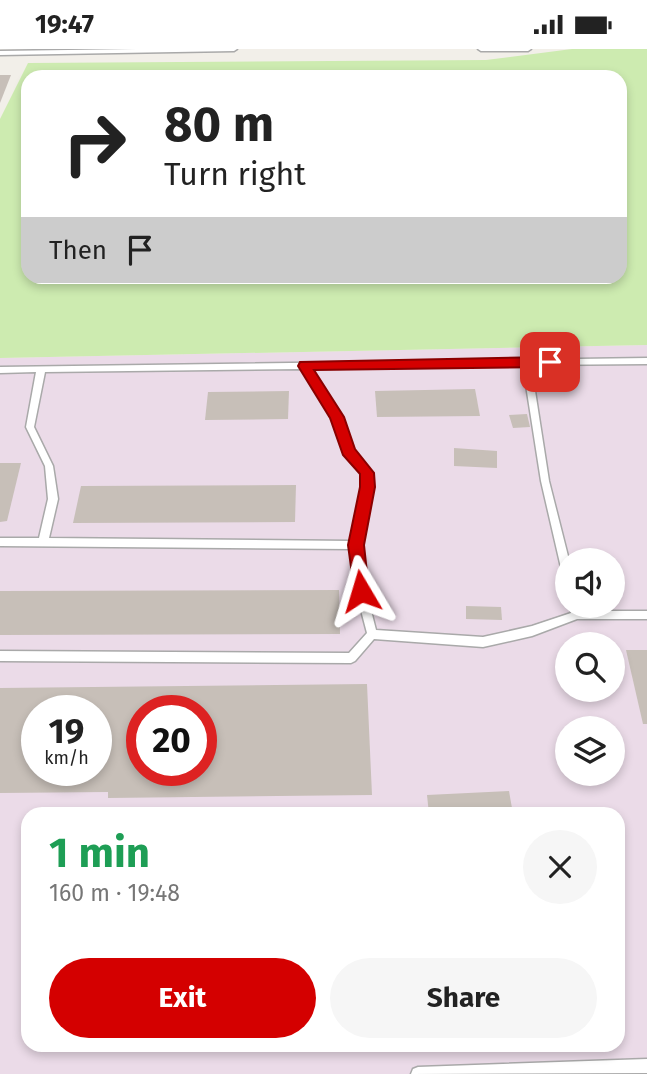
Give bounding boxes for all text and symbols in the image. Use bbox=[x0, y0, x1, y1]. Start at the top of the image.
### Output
text: 19:47 bbox=[35, 9, 94, 40]
text: 80 m bbox=[164, 95, 274, 154]
icon: right bbox=[49, 98, 140, 189]
text: Turn right bbox=[164, 155, 306, 193]
icon: arrive bbox=[121, 231, 159, 269]
text: Then bbox=[49, 235, 107, 266]
pin bbox=[520, 332, 580, 392]
icon: arrive bbox=[531, 343, 569, 381]
map controls bbox=[555, 548, 625, 786]
button: sound bbox=[555, 548, 625, 618]
position arrow bbox=[324, 554, 398, 628]
button: search bbox=[555, 632, 625, 702]
speed limit sign: 20 bbox=[126, 695, 217, 786]
text: 19 bbox=[49, 710, 84, 752]
button: layers bbox=[555, 716, 625, 786]
text: km/h bbox=[44, 747, 89, 769]
text: 1 min bbox=[49, 828, 150, 878]
button: close bbox=[523, 830, 597, 904]
text: 160 m · 19:48 bbox=[49, 879, 180, 907]
button: Exit bbox=[49, 958, 316, 1038]
button: Share bbox=[330, 958, 597, 1038]

